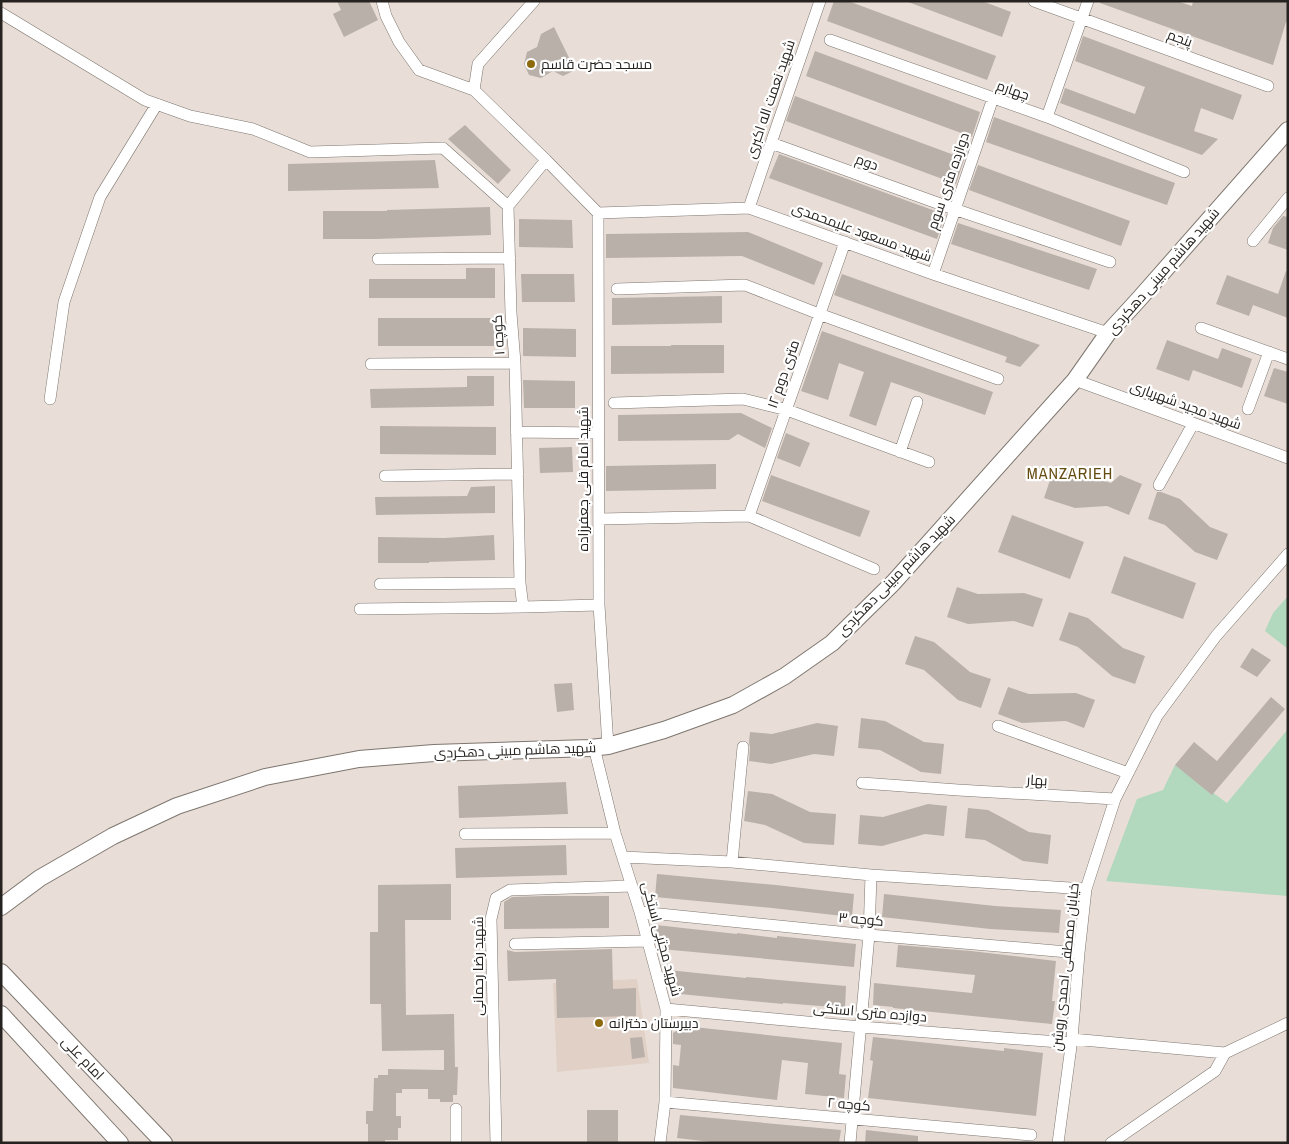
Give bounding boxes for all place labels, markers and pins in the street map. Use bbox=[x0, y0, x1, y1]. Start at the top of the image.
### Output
place label: مسجد حضرت قاسم bbox=[541, 55, 652, 74]
marker: مسجد حضرت قاسم bbox=[525, 58, 537, 70]
place label: دبیرستان دخترانه bbox=[609, 1014, 699, 1032]
marker: دبیرستان دخترانه bbox=[593, 1017, 605, 1029]

